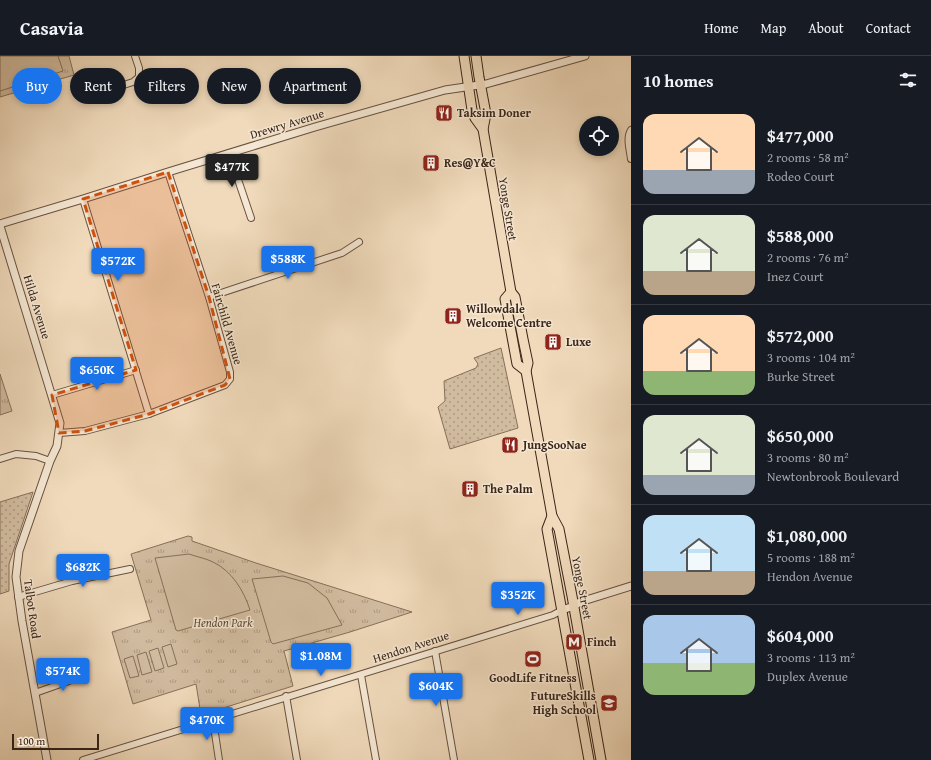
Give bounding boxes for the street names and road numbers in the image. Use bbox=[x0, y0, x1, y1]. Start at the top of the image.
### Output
street label: Drewry Avenue bbox=[248, 104, 326, 143]
street label: Yonge Street bbox=[495, 176, 522, 243]
street label: Hilda Avenue bbox=[20, 273, 55, 341]
street label: Fairchild Avenue bbox=[208, 281, 247, 367]
street label: Yonge Street bbox=[568, 555, 597, 622]
street label: Talbot Road bbox=[20, 578, 45, 640]
street label: Hendon Avenue bbox=[371, 626, 451, 667]

